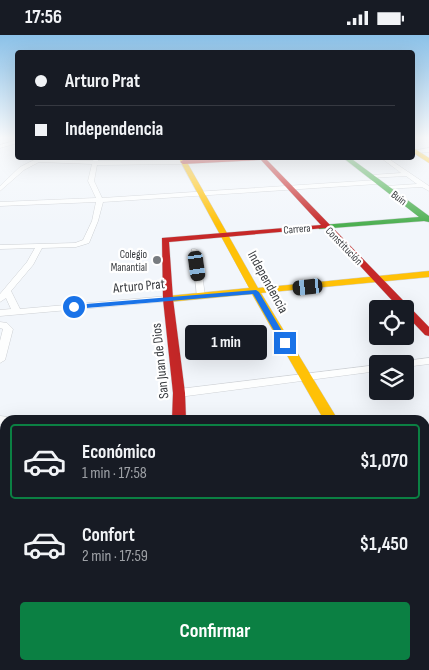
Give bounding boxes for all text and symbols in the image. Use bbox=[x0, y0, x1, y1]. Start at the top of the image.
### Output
text: 17:56 bbox=[25, 6, 62, 29]
text: Arturo Prat bbox=[65, 70, 140, 93]
text: Independencia bbox=[65, 118, 163, 141]
street label: Buin bbox=[389, 188, 410, 208]
street label: Carrera bbox=[283, 221, 311, 237]
street label: Constitución bbox=[323, 224, 365, 268]
place label: Colegio Manantial bbox=[111, 248, 147, 274]
street label: Independencia bbox=[244, 248, 292, 316]
car bbox=[187, 250, 206, 282]
marker: Colegio Manantial bbox=[151, 254, 163, 266]
street label: Arturo Prat bbox=[111, 275, 166, 297]
car bbox=[292, 278, 323, 296]
route start bbox=[63, 296, 85, 318]
map controls bbox=[369, 300, 414, 400]
button: locate bbox=[369, 300, 414, 345]
street label: San Juan de Dios bbox=[148, 322, 172, 400]
callout: 1 min bbox=[185, 325, 268, 361]
route end bbox=[274, 332, 296, 354]
text: 1 min bbox=[211, 333, 241, 352]
button: layers bbox=[369, 355, 414, 400]
icon: car bbox=[22, 439, 67, 484]
text: Económico bbox=[82, 441, 156, 464]
text: $1,070 bbox=[360, 450, 408, 473]
text: 1 min · 17:58 bbox=[82, 464, 147, 483]
icon: car bbox=[22, 522, 67, 567]
text: Confort bbox=[82, 524, 135, 547]
text: $1,450 bbox=[360, 533, 408, 556]
text: 2 min · 17:59 bbox=[82, 547, 148, 566]
button: Confirmar bbox=[20, 602, 410, 660]

